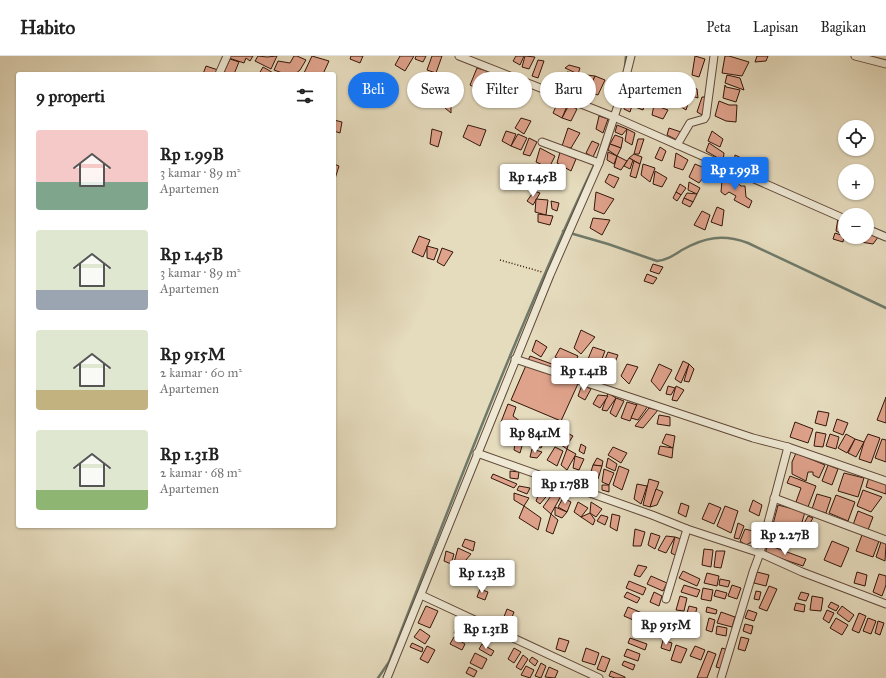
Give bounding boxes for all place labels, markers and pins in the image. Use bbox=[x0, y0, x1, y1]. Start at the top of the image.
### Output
pin: Rp 1.99B bbox=[694, 157, 776, 191]
pin: Rp 1.45B bbox=[492, 164, 574, 198]
pin: Rp 1.41B bbox=[543, 358, 625, 392]
pin: Rp 841M bbox=[498, 420, 572, 454]
pin: Rp 1.78B bbox=[524, 471, 606, 505]
pin: Rp 2.27B bbox=[744, 522, 826, 556]
pin: Rp 1.23B bbox=[441, 560, 523, 594]
pin: Rp 915M bbox=[629, 612, 703, 646]
pin: Rp 1.31B bbox=[445, 616, 527, 650]

